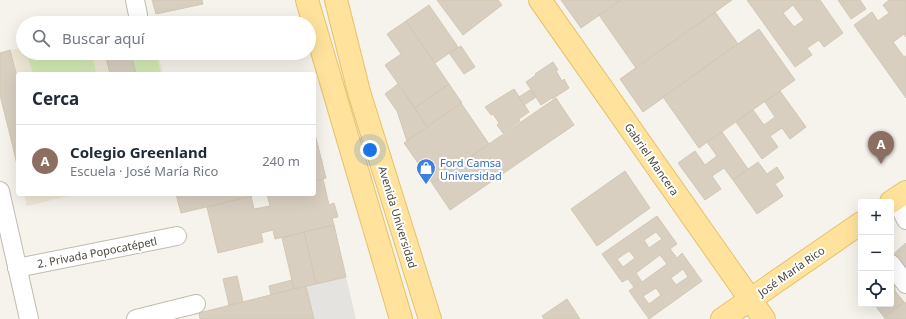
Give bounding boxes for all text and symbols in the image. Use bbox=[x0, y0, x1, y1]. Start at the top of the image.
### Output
search box bbox=[16, 16, 316, 60]
icon: search bbox=[30, 27, 52, 49]
text: Buscar aquí bbox=[62, 28, 145, 48]
text: Cerca bbox=[32, 87, 79, 110]
street label: Gabriel Mancera bbox=[621, 120, 683, 198]
pin: A bbox=[868, 131, 894, 164]
your location bbox=[360, 140, 380, 160]
text: Colegio Greenland bbox=[70, 142, 207, 162]
text: A bbox=[41, 152, 50, 170]
text: 240 m bbox=[262, 152, 300, 170]
place label: Ford Camsa Universidad bbox=[440, 155, 502, 183]
shop icon: Ford Camsa Universidad bbox=[415, 157, 437, 185]
text: Escuela · José María Rico bbox=[70, 162, 218, 180]
street label: Avenida Universidad bbox=[375, 164, 421, 270]
map controls bbox=[858, 199, 894, 307]
button: + bbox=[858, 199, 894, 235]
street label: 2. Privada Popocatépetl bbox=[36, 233, 158, 271]
button: − bbox=[858, 235, 894, 271]
street label: José María Rico bbox=[754, 242, 828, 300]
button: locate bbox=[858, 271, 894, 307]

